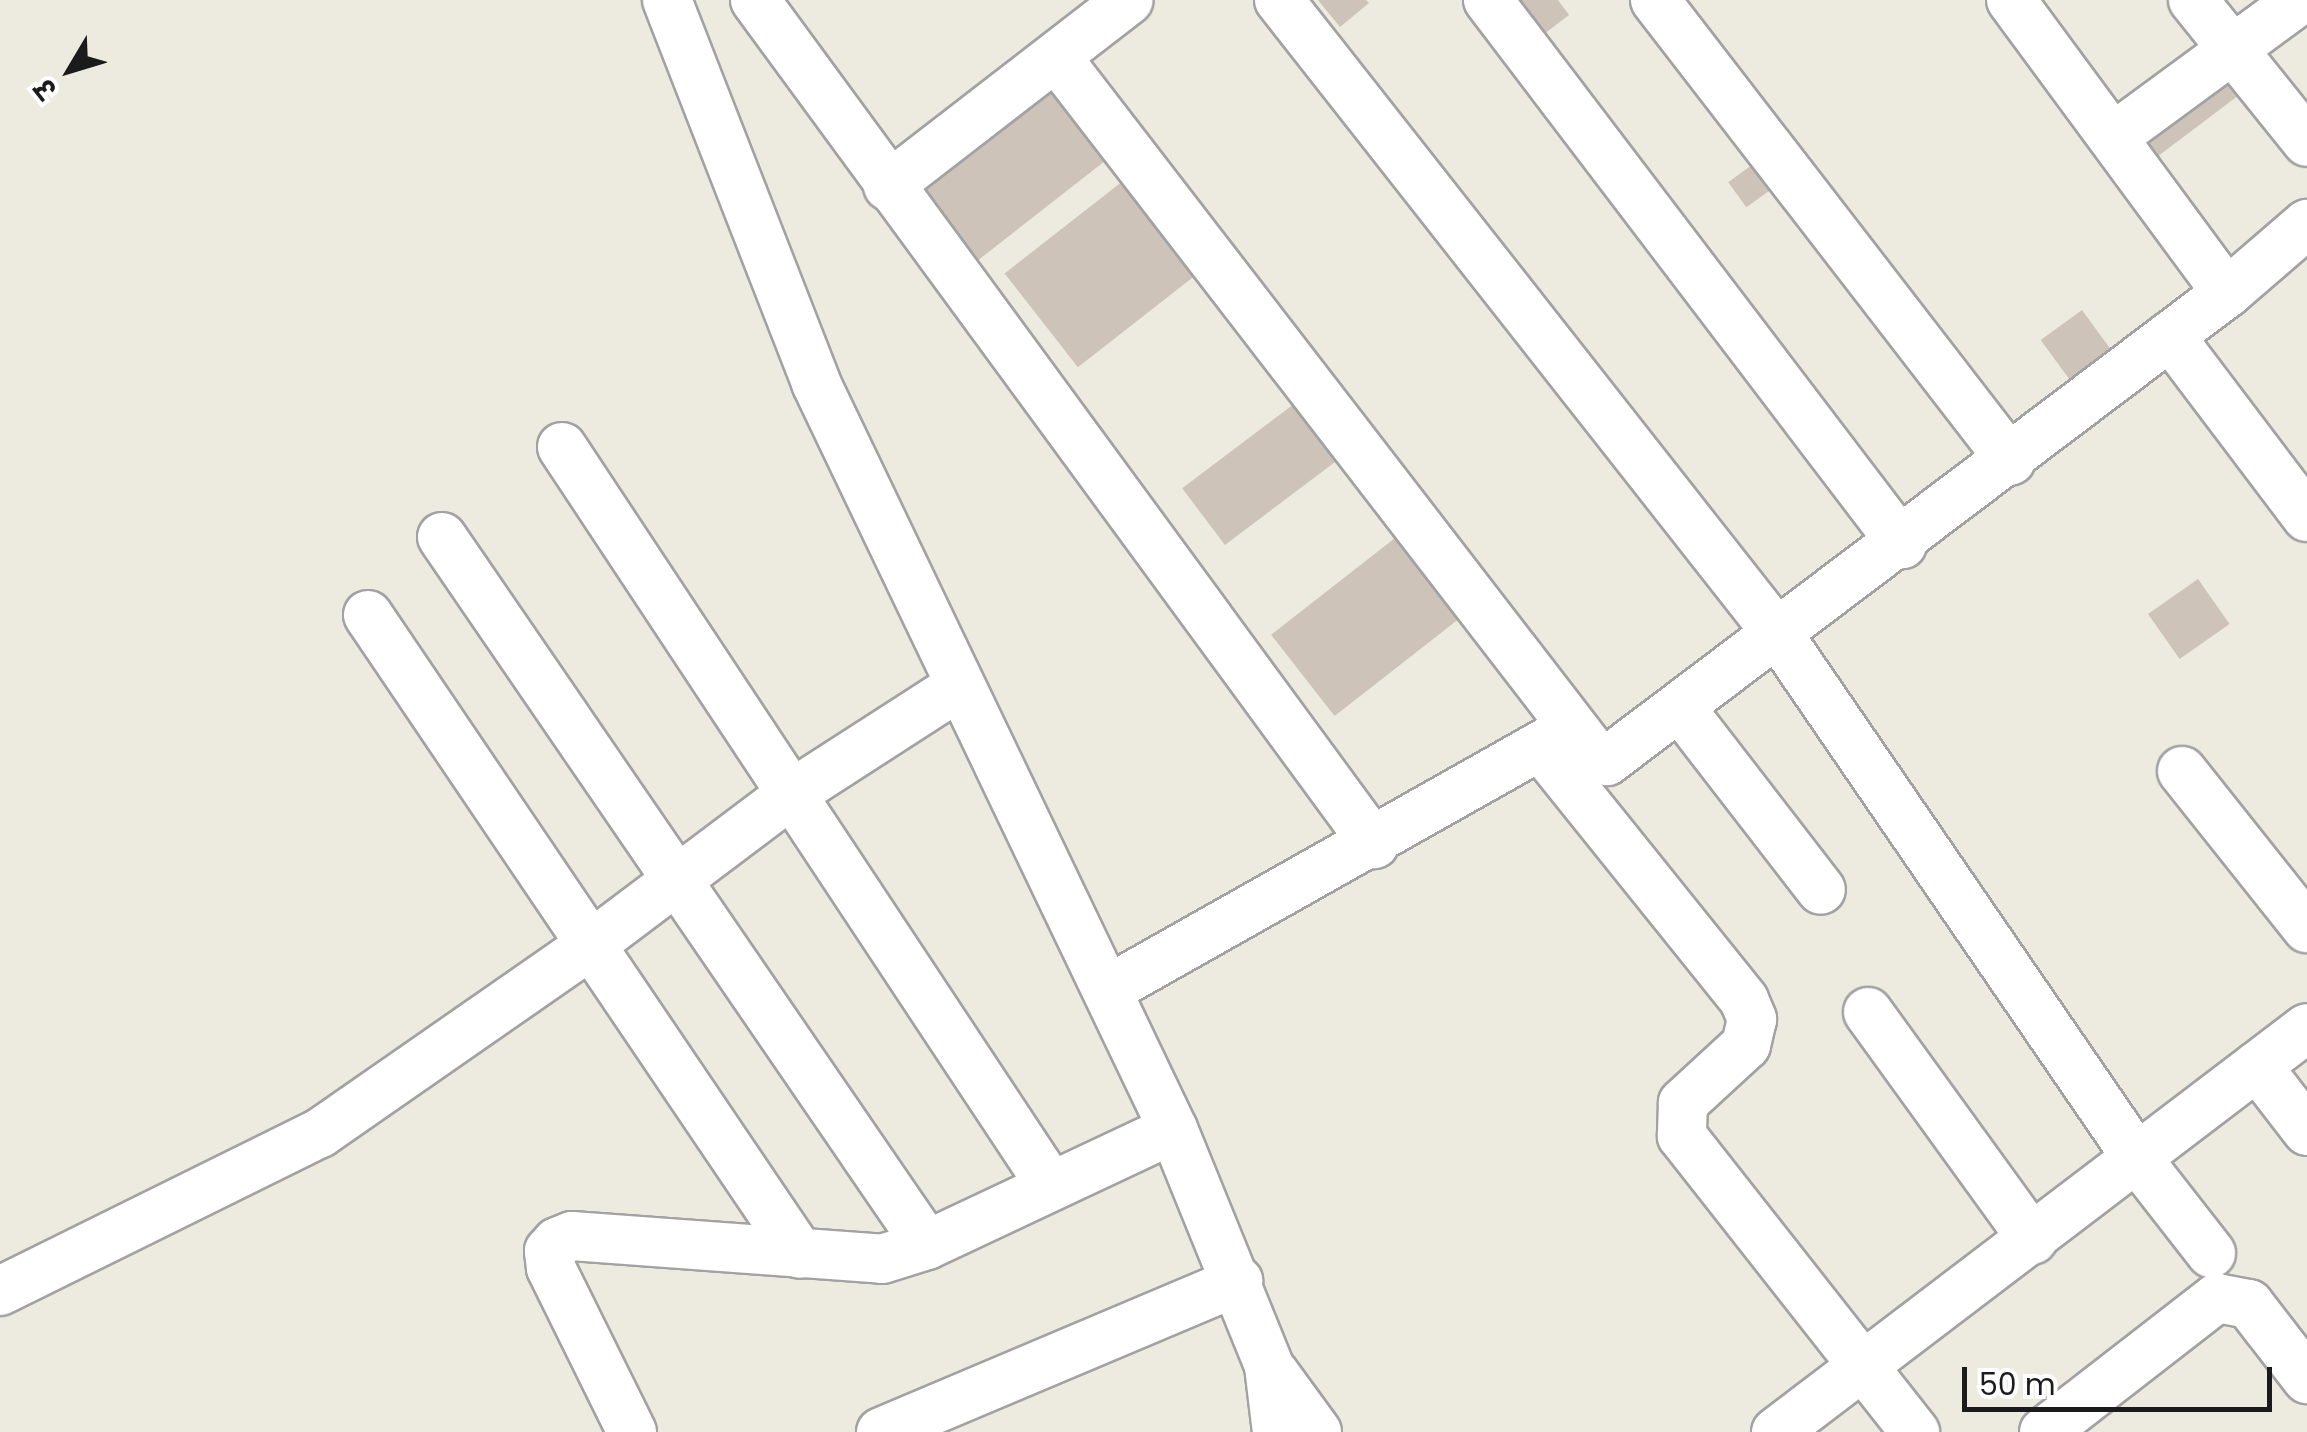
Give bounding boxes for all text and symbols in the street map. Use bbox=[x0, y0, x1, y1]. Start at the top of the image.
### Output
north arrow bbox=[20, 20, 120, 120]
text: उ bbox=[26, 71, 66, 107]
scale bar bbox=[1967, 1347, 2277, 1409]
text: 50 m bbox=[1979, 1363, 2056, 1406]

